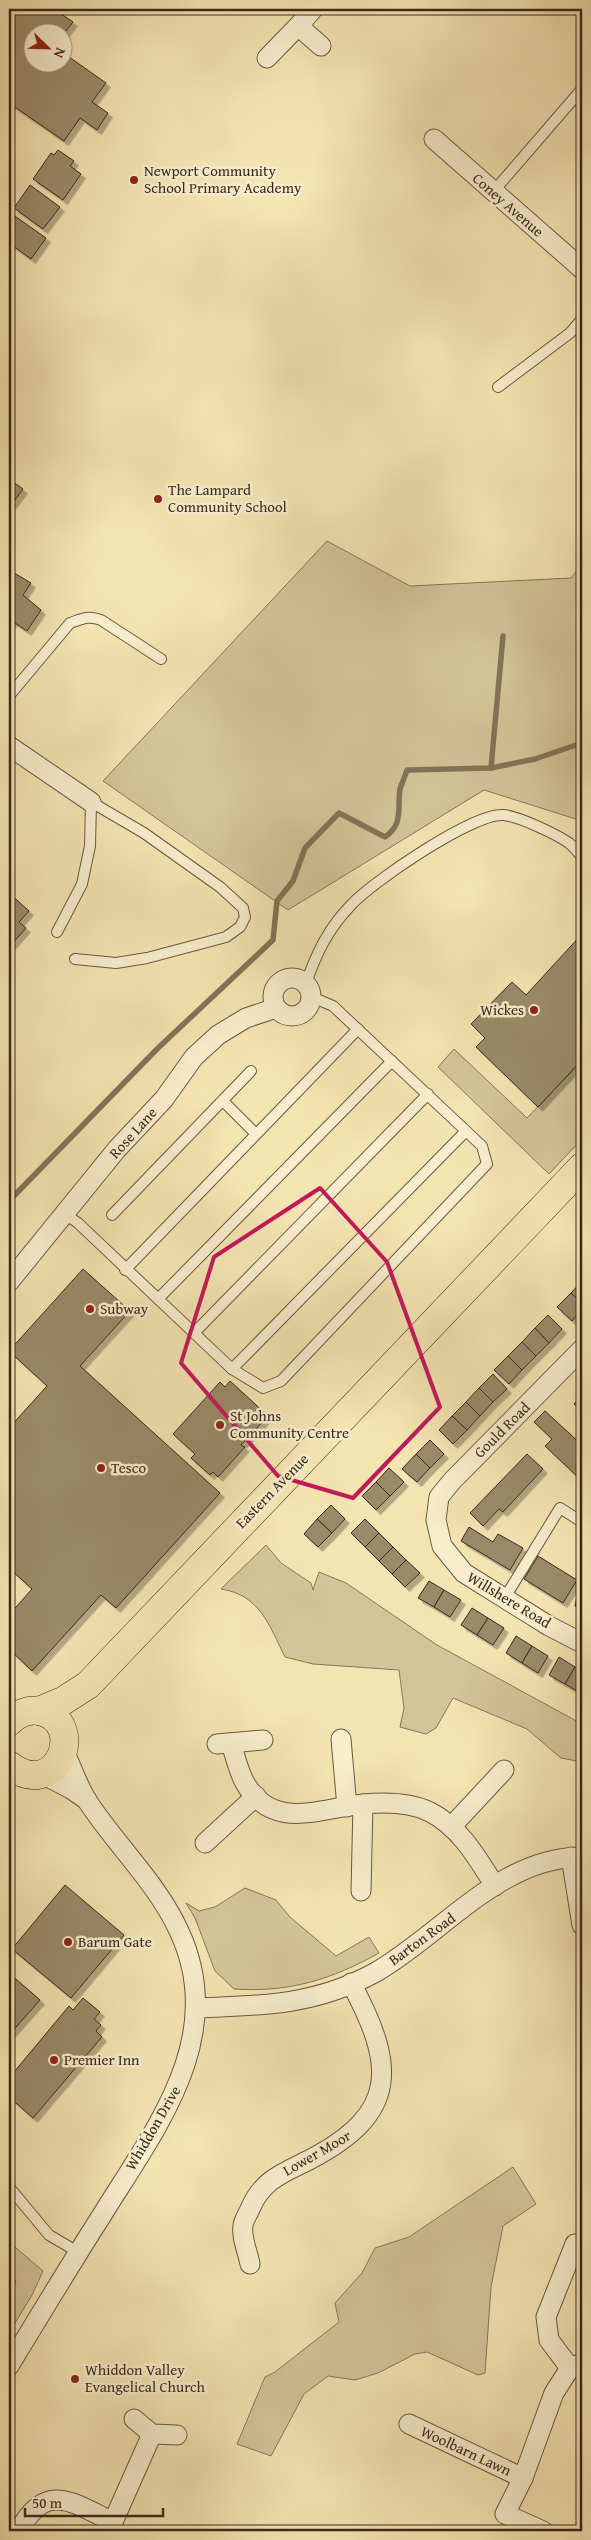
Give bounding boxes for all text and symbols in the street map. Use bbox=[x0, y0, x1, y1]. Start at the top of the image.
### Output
north arrow bbox=[22, 22, 72, 72]
text: N bbox=[49, 45, 71, 62]
place label: Newport Community School Primary Academy bbox=[144, 160, 302, 198]
street label: Coney Avenue bbox=[468, 168, 548, 241]
marker: Newport Community School Primary Academy bbox=[128, 174, 140, 186]
place label: The Lampard Community School bbox=[168, 479, 287, 517]
marker: The Lampard Community School bbox=[152, 493, 164, 505]
place label: Wickes bbox=[480, 999, 524, 1020]
marker: Wickes bbox=[528, 1004, 540, 1016]
street label: Rose Lane bbox=[104, 1102, 161, 1163]
place label: Subway bbox=[100, 1298, 149, 1319]
marker: Subway bbox=[84, 1303, 96, 1315]
street label: Gould Road bbox=[469, 1397, 534, 1462]
place label: St Johns Community Centre bbox=[230, 1405, 349, 1443]
marker: St Johns Community Centre bbox=[214, 1419, 226, 1431]
street label: Eastern Avenue bbox=[230, 1448, 313, 1533]
place label: Tesco bbox=[111, 1457, 146, 1478]
marker: Tesco bbox=[95, 1462, 107, 1474]
street label: Willshere Road bbox=[463, 1566, 555, 1633]
street label: Barton Road bbox=[384, 1907, 459, 1970]
place label: Barum Gate bbox=[78, 1931, 152, 1952]
marker: Barum Gate bbox=[62, 1936, 74, 1948]
place label: Premier Inn bbox=[64, 2049, 140, 2070]
marker: Premier Inn bbox=[48, 2054, 60, 2066]
street label: Whiddon Drive bbox=[120, 2082, 185, 2174]
street label: Lower Moor bbox=[279, 2125, 355, 2181]
place label: Whiddon Valley Evangelical Church bbox=[85, 2359, 206, 2397]
marker: Whiddon Valley Evangelical Church bbox=[69, 2373, 81, 2385]
street label: Woolbarn Lawn bbox=[417, 2420, 515, 2481]
scale bar bbox=[25, 2485, 162, 2517]
text: 50 m bbox=[32, 2492, 63, 2513]

